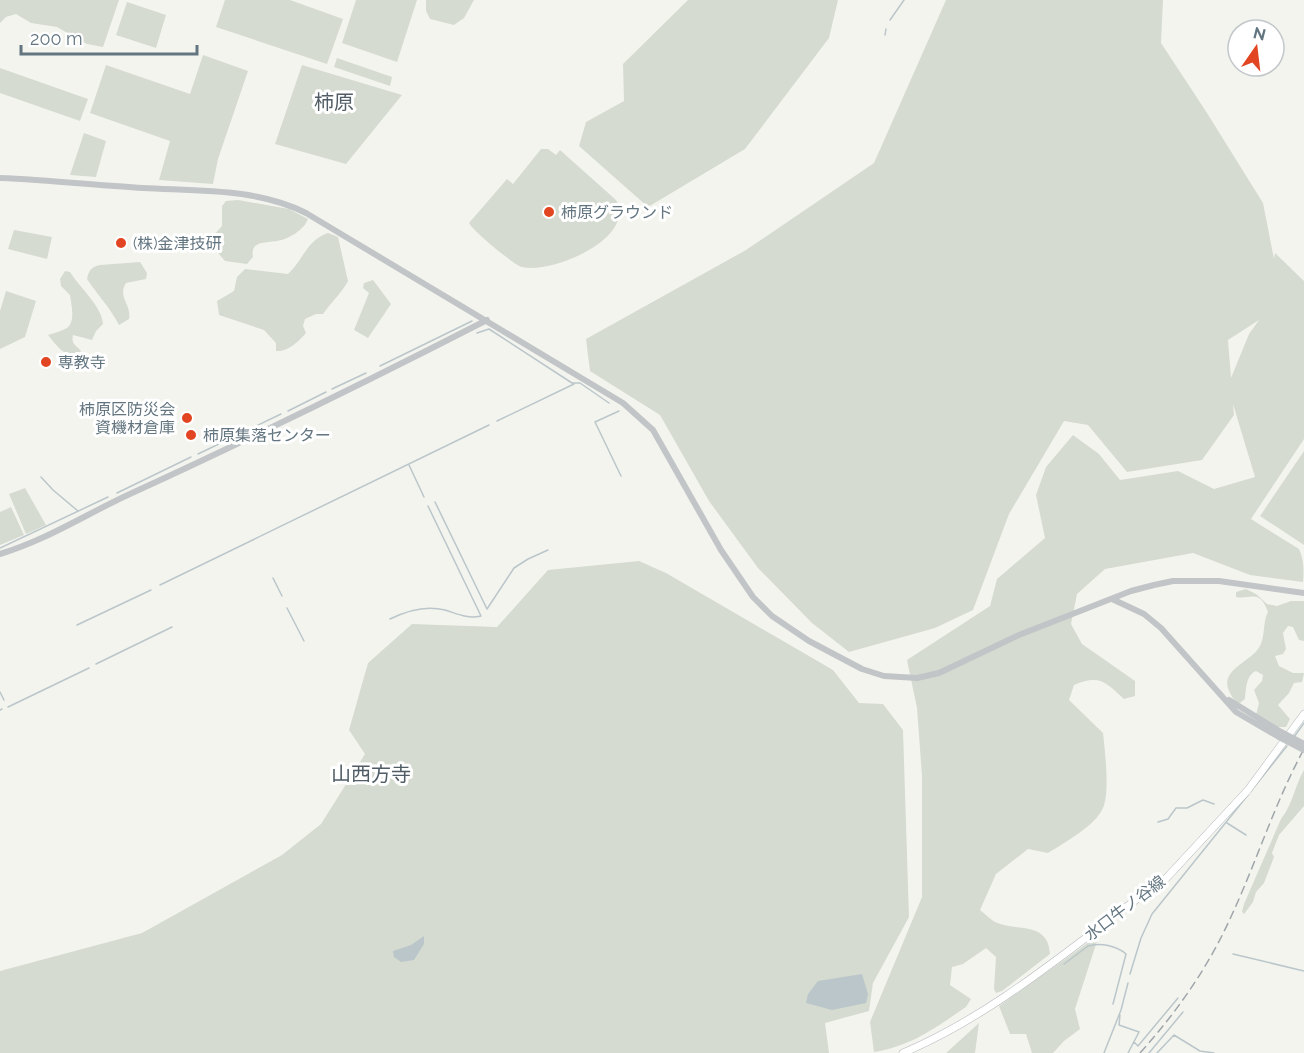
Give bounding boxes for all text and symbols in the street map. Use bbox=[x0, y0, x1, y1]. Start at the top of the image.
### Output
scale bar bbox=[21, 18, 196, 56]
north arrow bbox=[1226, 18, 1286, 78]
text: N bbox=[1251, 23, 1268, 45]
text: 200 m bbox=[30, 28, 83, 49]
district label: 柿原 bbox=[314, 90, 354, 114]
place label: 柿原グラウンド bbox=[561, 203, 673, 222]
marker: 柿原グラウンド bbox=[542, 205, 556, 219]
place label: (株)金津技研 bbox=[133, 234, 222, 253]
marker: (株)金津技研 bbox=[114, 236, 128, 250]
place label: 専教寺 bbox=[58, 353, 106, 372]
marker: 専教寺 bbox=[39, 355, 53, 369]
place label: 柿原区防災会 資機材倉庫 bbox=[79, 400, 175, 437]
marker: 柿原区防災会 資機材倉庫 bbox=[180, 411, 194, 425]
place label: 柿原集落センター bbox=[203, 426, 331, 445]
marker: 柿原集落センター bbox=[184, 428, 198, 442]
district label: 山西方寺 bbox=[331, 762, 411, 786]
street label: 水口牛ノ谷線 bbox=[1081, 872, 1169, 944]

